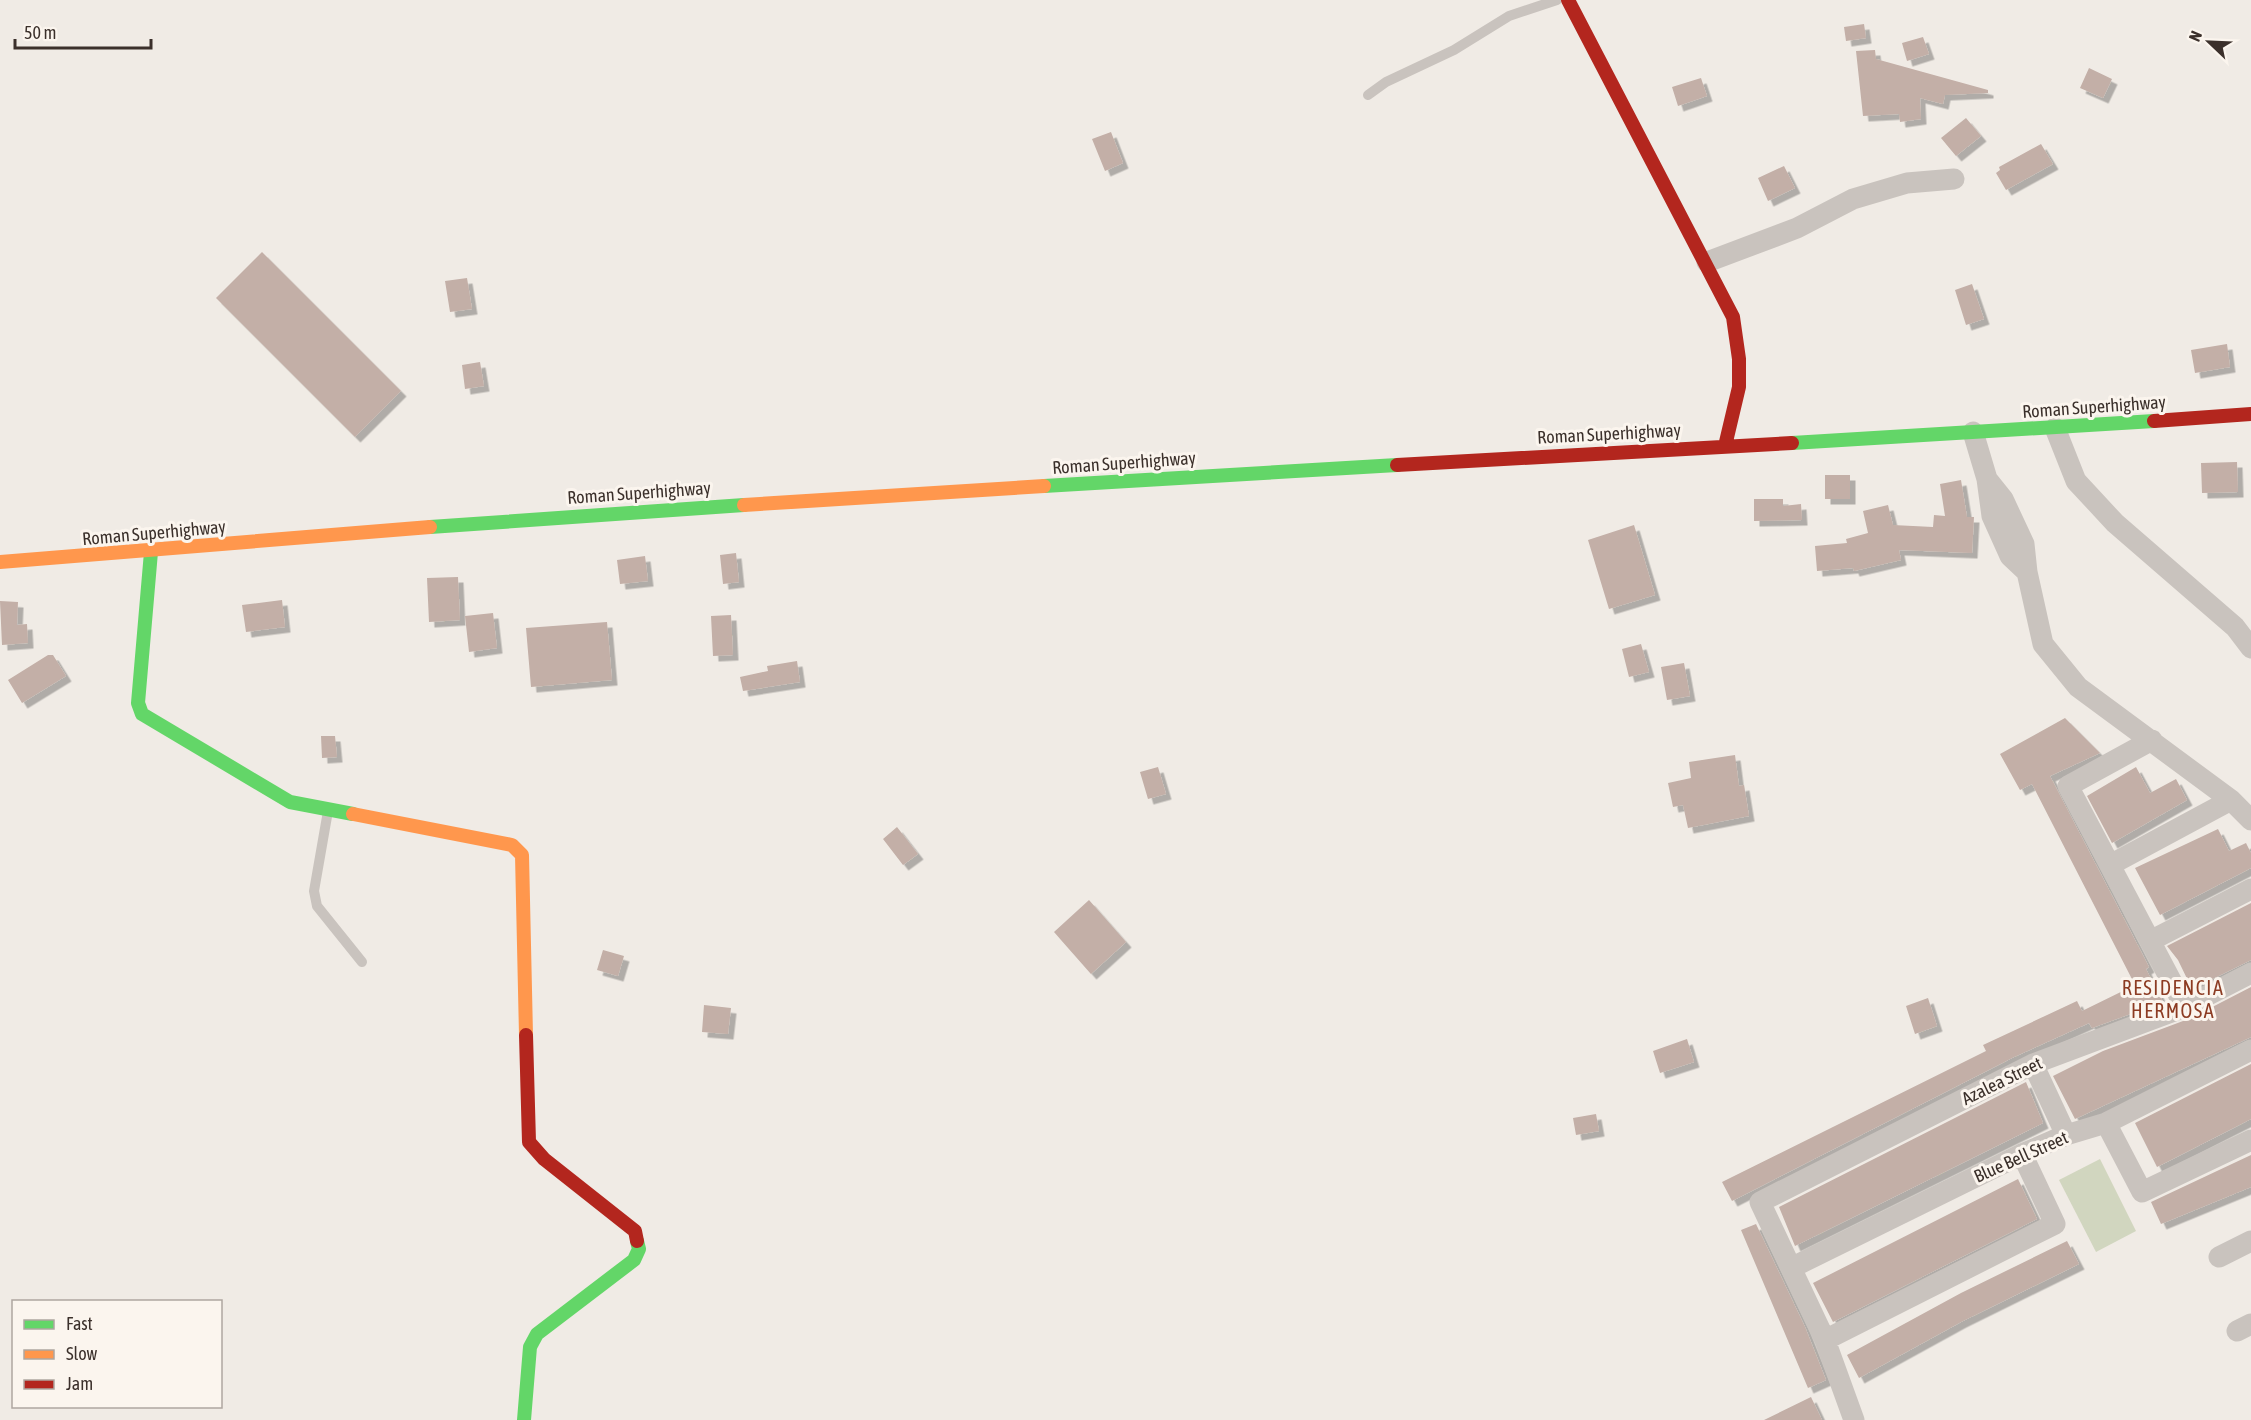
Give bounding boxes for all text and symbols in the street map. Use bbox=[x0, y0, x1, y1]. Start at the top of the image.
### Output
scale bar bbox=[15, 12, 152, 50]
north arrow bbox=[2179, 12, 2239, 72]
text: 50 m bbox=[24, 22, 56, 43]
text: N bbox=[2185, 28, 2205, 44]
street label: Roman Superhighway bbox=[2021, 391, 2166, 422]
street label: Roman Superhighway bbox=[1537, 419, 1681, 448]
street label: Roman Superhighway bbox=[1051, 447, 1196, 478]
street label: Roman Superhighway bbox=[566, 477, 711, 508]
street label: Roman Superhighway bbox=[81, 516, 227, 549]
district label: RESIDENCIA HERMOSA bbox=[2122, 976, 2224, 1022]
street label: Azalea Street bbox=[1958, 1052, 2045, 1109]
street label: Blue Bell Street bbox=[1970, 1126, 2071, 1187]
legend bbox=[12, 1300, 222, 1408]
text: Fast bbox=[66, 1313, 93, 1334]
text: Slow bbox=[66, 1343, 97, 1364]
text: Jam bbox=[66, 1373, 93, 1394]

